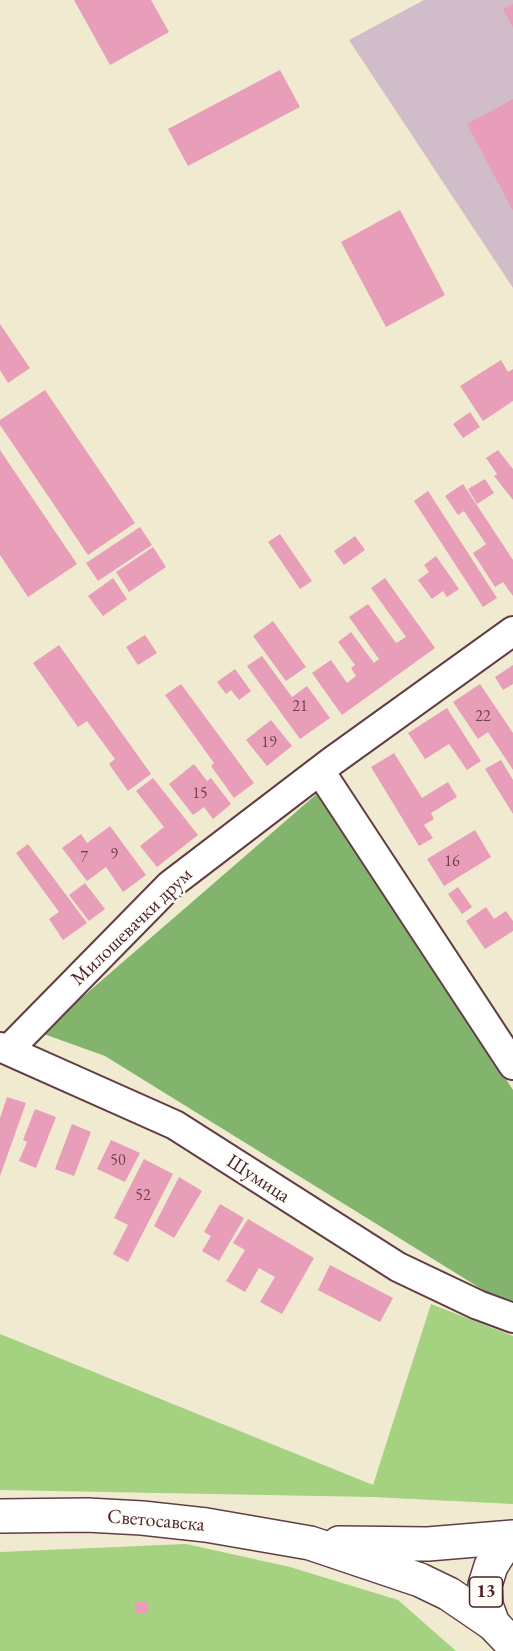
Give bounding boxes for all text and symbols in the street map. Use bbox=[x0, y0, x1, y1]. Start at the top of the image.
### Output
house number: 21 bbox=[292, 697, 308, 717]
house number: 22 bbox=[475, 707, 491, 727]
house number: 19 bbox=[261, 733, 277, 753]
house number: 15 bbox=[192, 784, 208, 804]
house number: 9 bbox=[110, 845, 118, 865]
house number: 7 bbox=[80, 848, 88, 868]
house number: 16 bbox=[444, 852, 460, 872]
street label: Милошевачки друм bbox=[66, 863, 198, 991]
street label: Шумица bbox=[222, 1150, 294, 1208]
house number: 50 bbox=[110, 1151, 126, 1171]
house number: 52 bbox=[135, 1186, 151, 1206]
street label: Светосавска bbox=[106, 1505, 206, 1537]
road number: 13 bbox=[470, 1577, 502, 1607]

